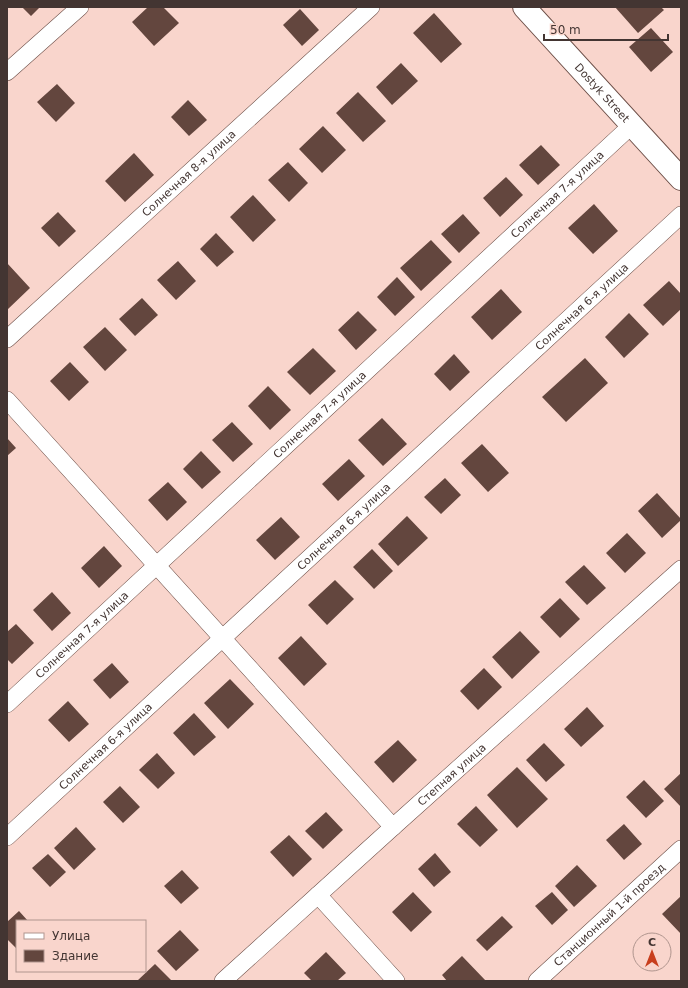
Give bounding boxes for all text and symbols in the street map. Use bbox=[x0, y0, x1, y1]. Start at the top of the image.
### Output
scale bar bbox=[544, 16, 668, 42]
text: 50 m bbox=[550, 23, 581, 37]
street label: Dostyk Street bbox=[572, 61, 633, 125]
street label: Солнечная 8-я улица bbox=[139, 127, 238, 219]
street label: Солнечная 7-я улица bbox=[508, 148, 606, 241]
street label: Солнечная 6-я улица bbox=[532, 260, 631, 353]
street label: Солнечная 7-я улица bbox=[270, 368, 369, 461]
street label: Солнечная 6-я улица bbox=[294, 480, 393, 573]
street label: Солнечная 7-я улица bbox=[33, 588, 131, 681]
street label: Солнечная 6-я улица bbox=[56, 700, 155, 792]
street label: Степная улица bbox=[415, 741, 488, 808]
street label: Станционный 1-й проезд bbox=[551, 860, 667, 970]
legend bbox=[16, 920, 146, 972]
text: Улица bbox=[52, 929, 90, 943]
north arrow bbox=[632, 932, 672, 972]
text: Здание bbox=[52, 949, 98, 963]

